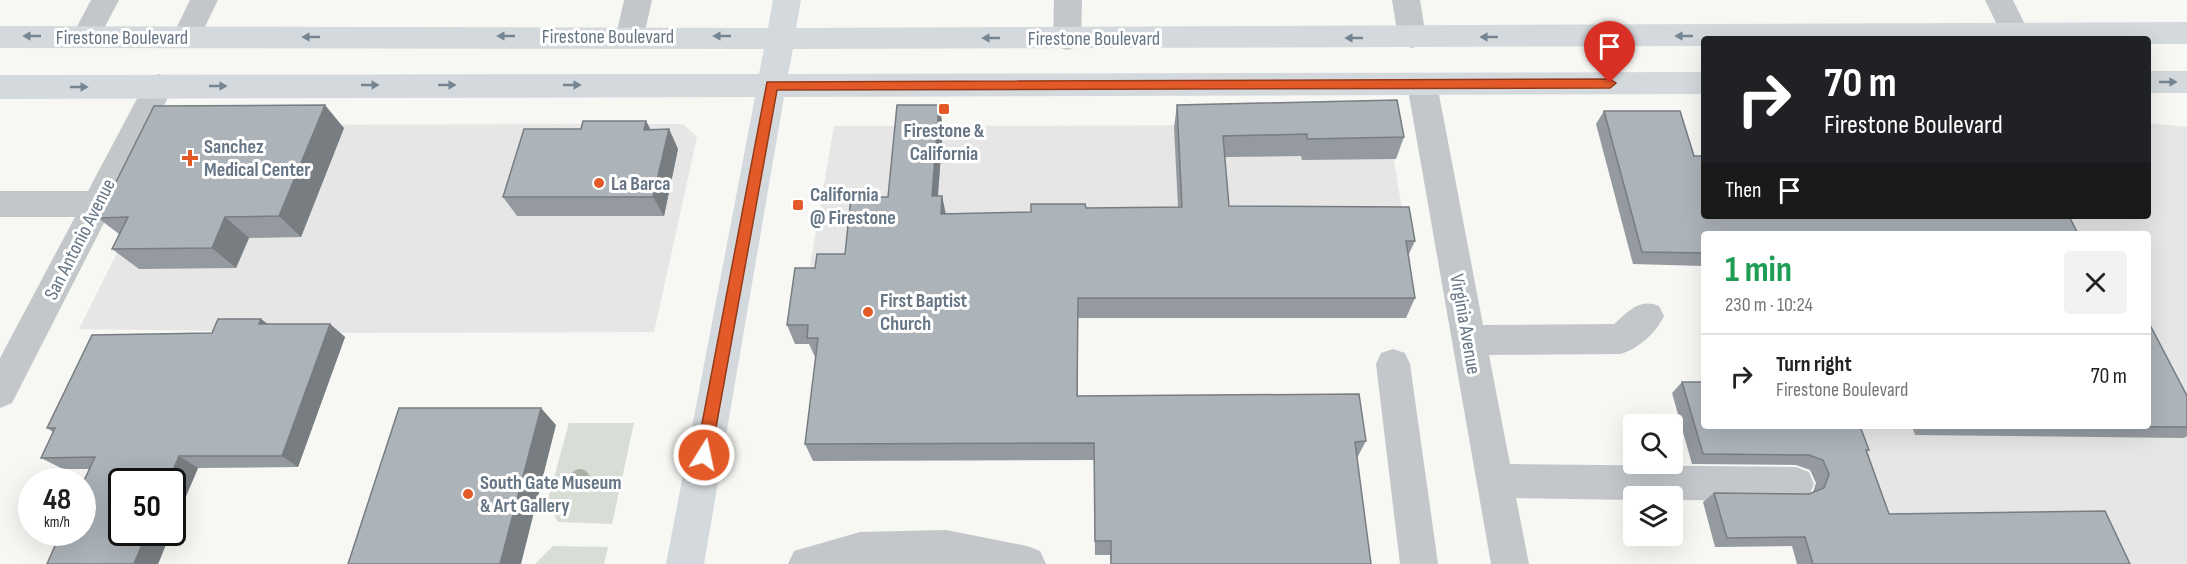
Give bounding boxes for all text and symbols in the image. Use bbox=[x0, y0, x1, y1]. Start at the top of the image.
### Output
pin bbox=[1584, 21, 1635, 83]
street label: Firestone Boulevard bbox=[542, 25, 674, 49]
street label: Firestone Boulevard bbox=[56, 26, 188, 50]
street label: Firestone Boulevard bbox=[1028, 27, 1160, 51]
icon: arrive bbox=[1593, 30, 1626, 63]
one-way arrow bbox=[496, 31, 515, 41]
one-way arrow bbox=[712, 31, 731, 41]
one-way arrow bbox=[1674, 31, 1693, 40]
one-way arrow bbox=[22, 32, 41, 41]
one-way arrow bbox=[301, 32, 320, 42]
one-way arrow bbox=[1479, 32, 1498, 42]
one-way arrow bbox=[981, 33, 1000, 43]
one-way arrow bbox=[1344, 33, 1363, 42]
text: 70 m bbox=[1824, 58, 1897, 109]
icon: right bbox=[1725, 60, 1803, 138]
one-way arrow bbox=[2158, 77, 2177, 87]
one-way arrow bbox=[360, 80, 379, 90]
one-way arrow bbox=[438, 80, 457, 90]
one-way arrow bbox=[562, 80, 581, 90]
one-way arrow bbox=[208, 81, 227, 91]
one-way arrow bbox=[70, 82, 89, 92]
marker: Firestone & California bbox=[937, 102, 951, 116]
text: Firestone Boulevard bbox=[1824, 109, 2003, 141]
place label: Firestone & California bbox=[903, 119, 985, 166]
place label: Sanchez Medical Center bbox=[204, 135, 311, 182]
marker: Sanchez Medical Center bbox=[181, 149, 199, 167]
place label: La Barca bbox=[611, 172, 670, 196]
icon: arrive bbox=[1773, 174, 1806, 207]
street label: San Antonio Avenue bbox=[39, 175, 121, 304]
marker: La Barca bbox=[592, 176, 606, 190]
text: Then bbox=[1725, 177, 1761, 204]
place label: California @ Firestone bbox=[810, 183, 896, 230]
marker: California @ Firestone bbox=[791, 198, 805, 212]
text: 1 min bbox=[1725, 249, 1792, 292]
button: close bbox=[2064, 251, 2127, 314]
street label: Virginia Avenue bbox=[1444, 272, 1486, 376]
place label: First Baptist Church bbox=[880, 289, 968, 336]
text: 230 m · 10:24 bbox=[1725, 293, 1813, 317]
marker: First Baptist Church bbox=[861, 305, 875, 319]
text: Turn right bbox=[1776, 351, 1852, 378]
icon: right bbox=[1725, 360, 1758, 393]
text: 70 m bbox=[2091, 363, 2127, 390]
text: Firestone Boulevard bbox=[1776, 378, 1908, 402]
map controls bbox=[1623, 414, 1683, 546]
button: search bbox=[1623, 414, 1683, 474]
position arrow bbox=[672, 423, 736, 487]
speed limit sign: 50 bbox=[108, 468, 186, 546]
place label: South Gate Museum & Art Gallery bbox=[480, 471, 621, 518]
text: 48 bbox=[43, 482, 71, 518]
button: layers bbox=[1623, 486, 1683, 546]
marker: South Gate Museum & Art Gallery bbox=[461, 487, 475, 501]
text: km/h bbox=[44, 513, 70, 532]

